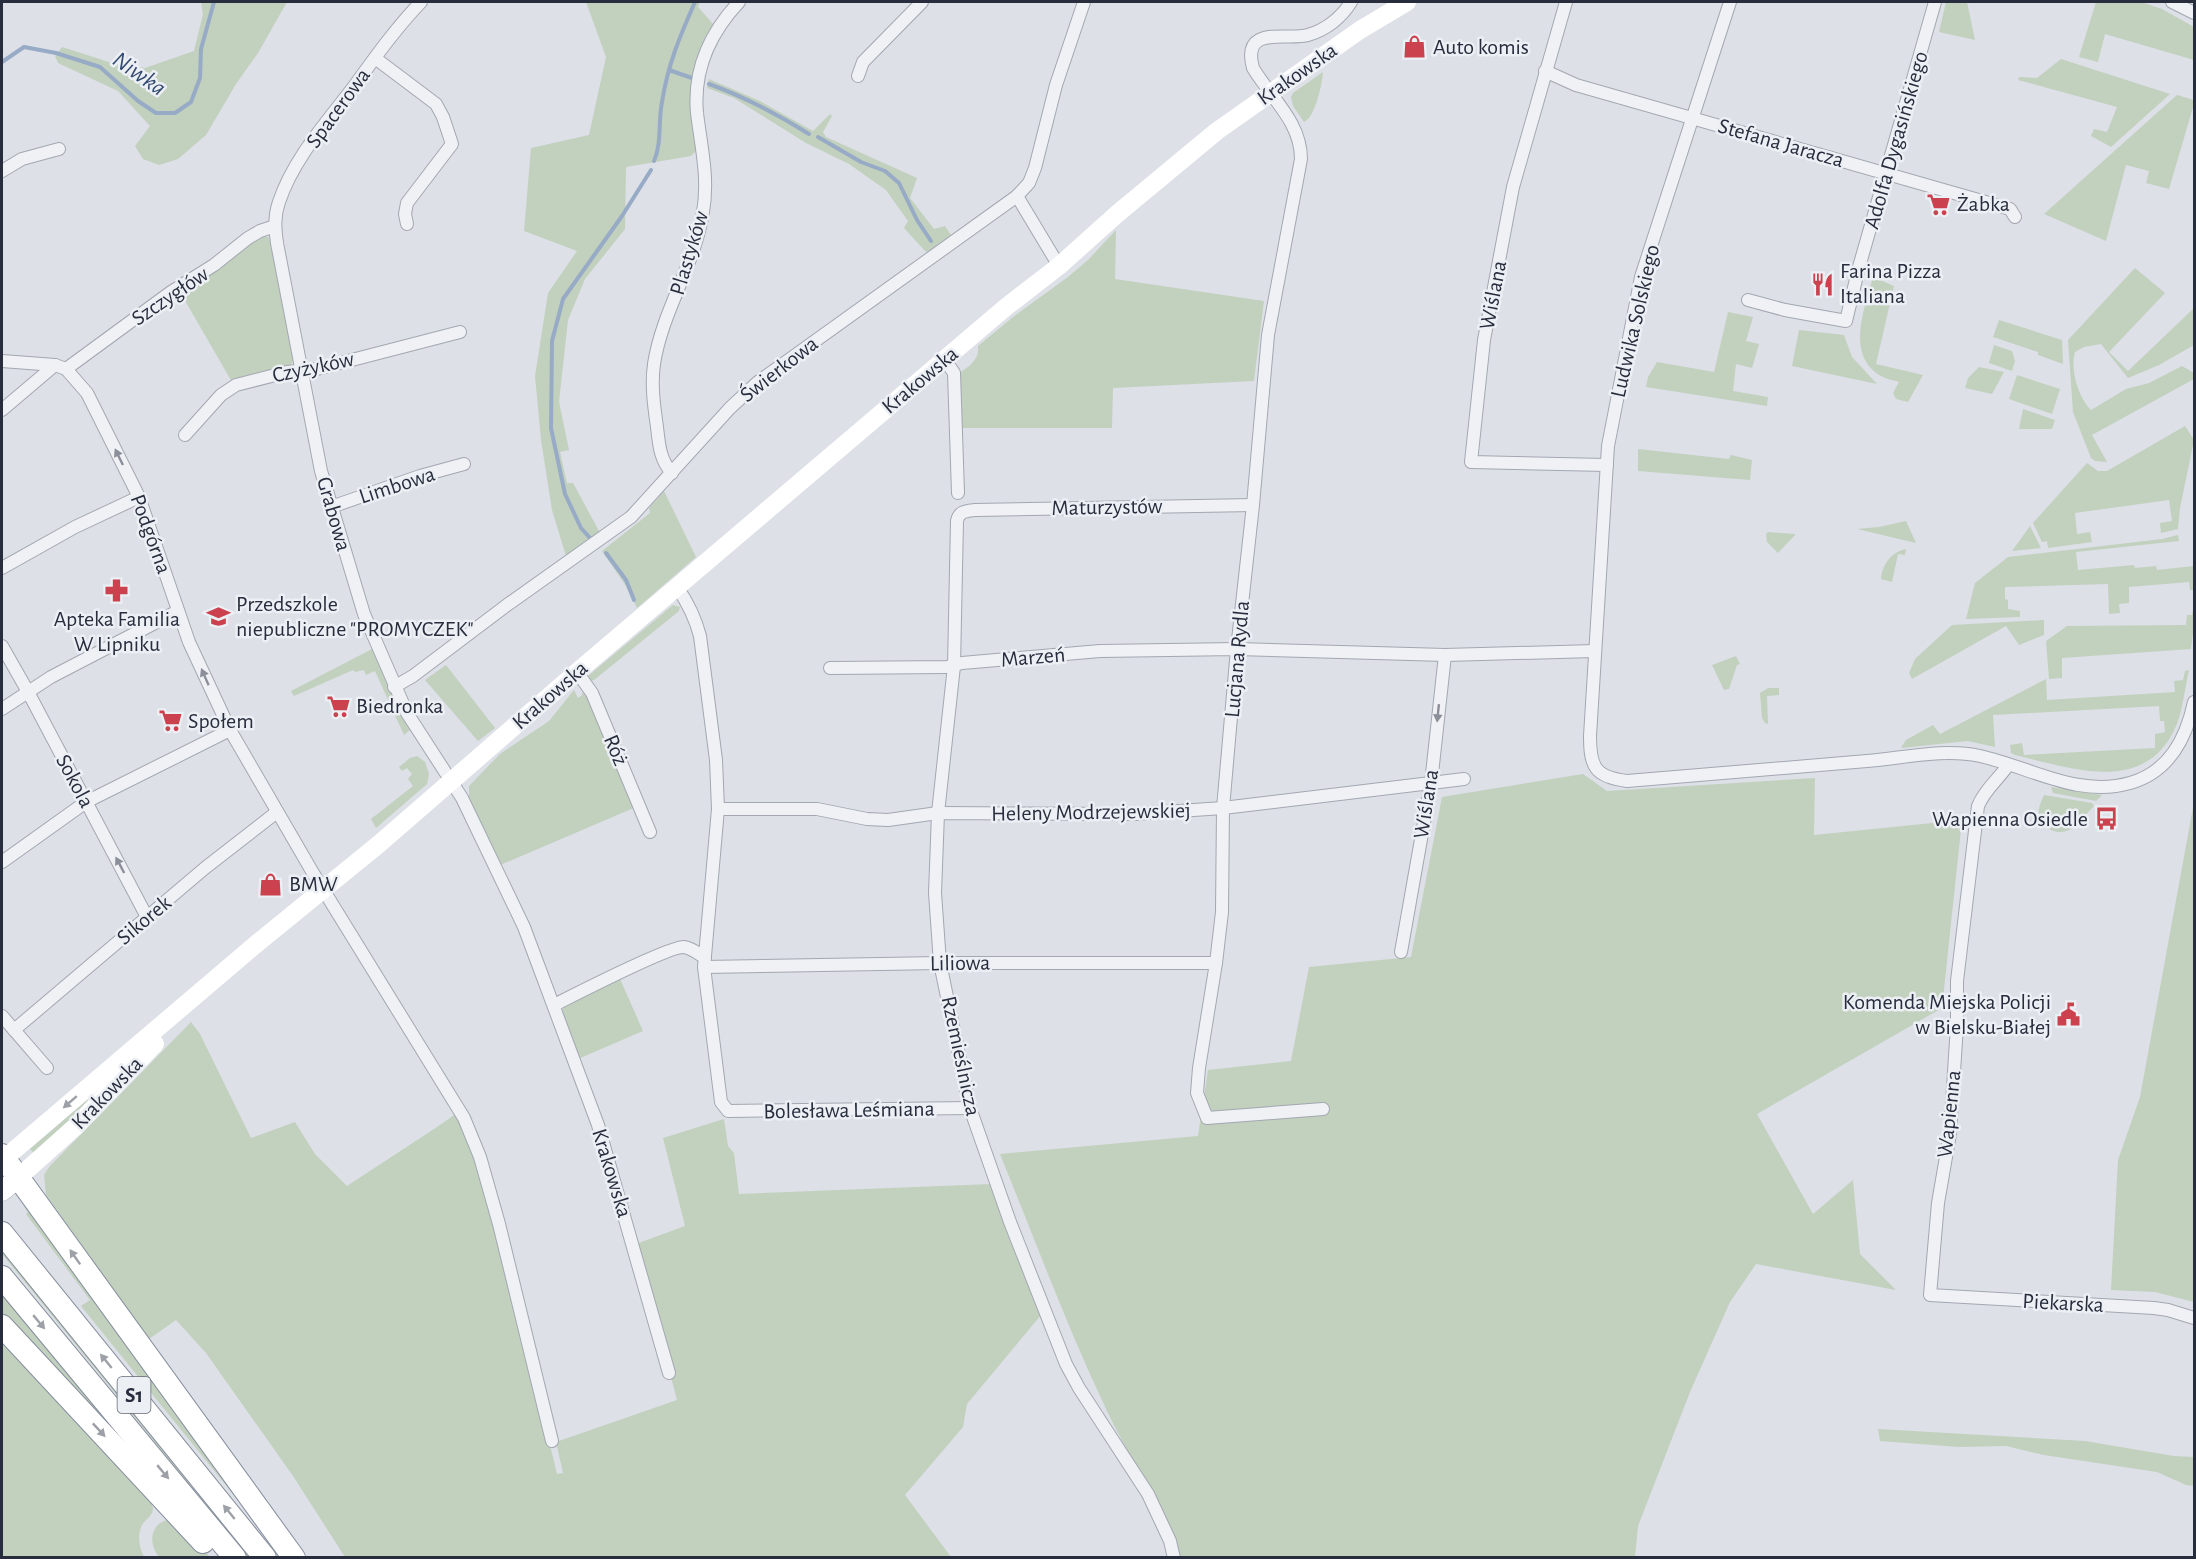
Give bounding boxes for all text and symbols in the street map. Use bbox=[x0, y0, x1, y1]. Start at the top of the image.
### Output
shop icon: Auto komis bbox=[1402, 34, 1428, 60]
place label: Auto komis bbox=[1433, 36, 1529, 58]
street label: Krakowska bbox=[1253, 39, 1341, 109]
water label: Niwka bbox=[108, 47, 170, 101]
street label: Adolfa Dygasińskiego bbox=[1860, 49, 1932, 231]
street label: Spacerowa bbox=[302, 64, 374, 152]
street label: Stefana Jaracza bbox=[1716, 115, 1846, 171]
supermarket icon: Żabka bbox=[1926, 191, 1952, 217]
place label: Żabka bbox=[1957, 193, 2010, 215]
street label: Plastyków bbox=[666, 208, 712, 298]
street label: Ludwika Solskiego bbox=[1607, 242, 1663, 400]
street label: Wiślana bbox=[1476, 259, 1510, 331]
place label: Farina Pizza Italiana bbox=[1840, 260, 1942, 307]
street label: Szczygłów bbox=[128, 262, 212, 330]
restaurant icon: Farina Pizza Italiana bbox=[1809, 271, 1835, 297]
street label: Świerkowa bbox=[735, 330, 822, 406]
street label: Krakowska bbox=[878, 342, 962, 418]
street label: Czyżyków bbox=[270, 348, 356, 386]
one-way arrow bbox=[115, 448, 124, 465]
street label: Limbowa bbox=[356, 462, 438, 508]
street label: Grabowa bbox=[313, 474, 355, 554]
street label: Podgórna bbox=[127, 491, 175, 577]
street label: Maturzystów bbox=[1051, 495, 1163, 519]
pharmacy icon: Apteka Familia W Lipniku bbox=[104, 577, 130, 603]
place label: Przedszkole niepubliczne "PROMYCZEK" bbox=[236, 593, 474, 640]
street label: Lucjana Rydla bbox=[1221, 599, 1253, 719]
school or university icon: Przedszkole niepubliczne "PROMYCZEK" bbox=[205, 604, 231, 630]
place label: Apteka Familia W Lipniku bbox=[54, 608, 180, 655]
street label: Marzeń bbox=[1000, 643, 1066, 671]
street label: Krakowska bbox=[508, 657, 592, 733]
one-way arrow bbox=[200, 668, 210, 686]
supermarket icon: Biedronka bbox=[325, 693, 351, 719]
place label: Biedronka bbox=[356, 695, 443, 717]
one-way arrow bbox=[1434, 704, 1443, 723]
supermarket icon: Społem bbox=[157, 708, 183, 734]
place label: Społem bbox=[188, 710, 254, 732]
street label: Róż bbox=[600, 731, 632, 769]
street label: Sokola bbox=[52, 751, 98, 811]
street label: Wiślana bbox=[1410, 768, 1442, 840]
street label: Heleny Modrzejewskiej bbox=[991, 799, 1191, 825]
bus stop icon: Wapienna Osiedle bbox=[2093, 806, 2119, 832]
place label: Wapienna Osiedle bbox=[1932, 808, 2088, 830]
one-way arrow bbox=[115, 856, 125, 873]
shop icon: BMW bbox=[258, 871, 284, 897]
place label: BMW bbox=[289, 873, 338, 895]
street label: Sikorek bbox=[113, 891, 175, 949]
street label: Liliowa bbox=[930, 951, 990, 975]
place label: Komenda Miejska Policji w Bielsku-Białej bbox=[1843, 991, 2051, 1038]
street label: Rzemieślnicza bbox=[938, 994, 984, 1118]
public building icon: Komenda Miejska Policji w Bielsku-Białej bbox=[2056, 1002, 2082, 1028]
street label: Krakowska bbox=[67, 1052, 147, 1134]
street label: Wapienna bbox=[1933, 1069, 1965, 1159]
one-way arrow bbox=[62, 1096, 78, 1109]
street label: Bolesława Leśmiana bbox=[763, 1098, 935, 1122]
street label: Krakowska bbox=[588, 1126, 636, 1220]
one-way arrow bbox=[69, 1249, 81, 1265]
street label: Piekarska bbox=[2022, 1290, 2104, 1316]
one-way arrow bbox=[32, 1314, 45, 1330]
one-way arrow bbox=[99, 1353, 112, 1369]
road number: S1 bbox=[118, 1377, 150, 1413]
one-way arrow bbox=[92, 1423, 106, 1438]
one-way arrow bbox=[157, 1464, 170, 1480]
one-way arrow bbox=[222, 1504, 235, 1520]

